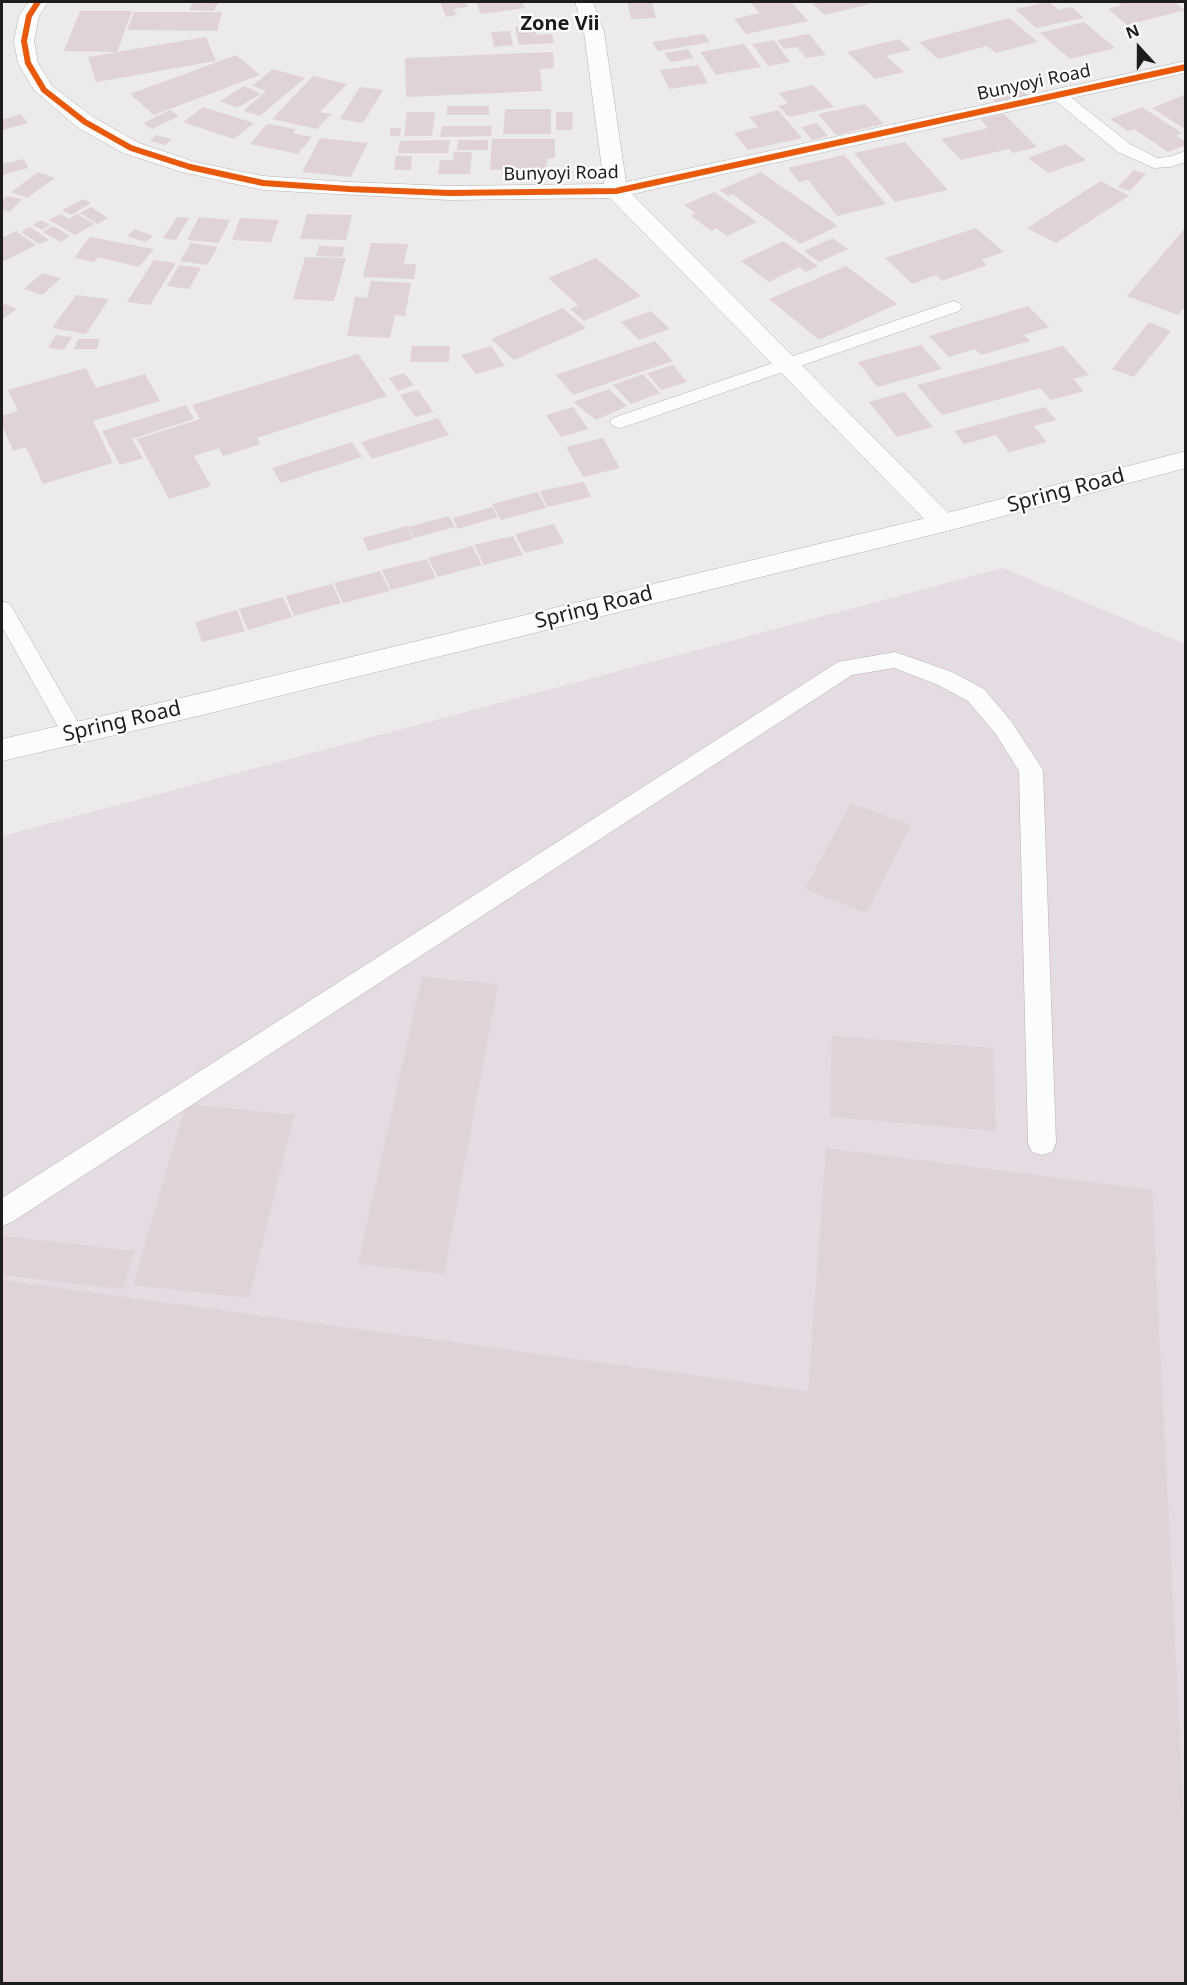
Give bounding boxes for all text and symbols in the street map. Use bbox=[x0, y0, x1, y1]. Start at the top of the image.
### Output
district label: Zone Vii bbox=[520, 12, 600, 36]
north arrow bbox=[1109, 18, 1169, 78]
text: N bbox=[1123, 19, 1143, 44]
street label: Bunyoyi Road bbox=[975, 60, 1093, 106]
street label: Bunyoyi Road bbox=[503, 162, 619, 186]
street label: Spring Road bbox=[1005, 463, 1127, 519]
street label: Spring Road bbox=[533, 581, 655, 635]
street label: Spring Road bbox=[61, 696, 183, 748]

